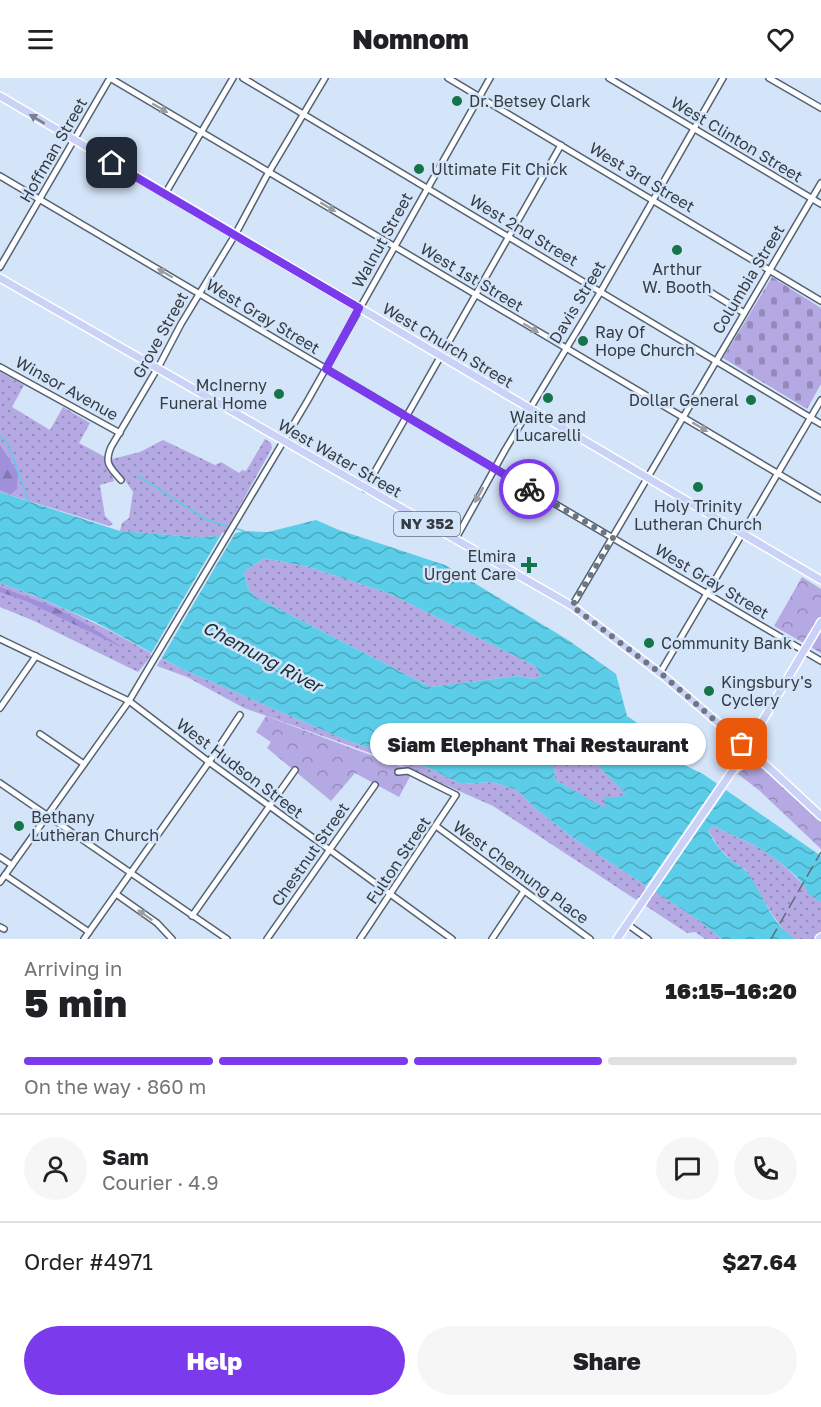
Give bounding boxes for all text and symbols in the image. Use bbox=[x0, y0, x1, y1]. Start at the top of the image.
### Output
icon: menu bbox=[24, 23, 57, 56]
text: Nomnom bbox=[352, 23, 469, 55]
icon: heart bbox=[764, 23, 797, 56]
place label: Dr. Betsey Clark bbox=[469, 91, 590, 111]
street label: West Clinton Street bbox=[668, 92, 806, 186]
street label: Hoffman Street bbox=[15, 94, 91, 206]
marker: Dr. Betsey Clark bbox=[450, 94, 464, 108]
one-way arrow bbox=[152, 103, 169, 113]
one-way arrow bbox=[29, 113, 45, 124]
pin bbox=[86, 137, 137, 188]
street label: West 3rd Street bbox=[586, 138, 698, 216]
icon: home bbox=[95, 146, 128, 179]
place label: Ultimate Fit Chick bbox=[431, 159, 568, 179]
marker: Ultimate Fit Chick bbox=[412, 162, 426, 176]
street label: Walnut Street bbox=[348, 189, 416, 291]
street label: West 2nd Street bbox=[466, 190, 582, 270]
one-way arrow bbox=[320, 201, 336, 212]
street label: Columbia Street bbox=[708, 221, 788, 337]
street label: West 1st Street bbox=[417, 238, 527, 316]
marker: Arthur W. Booth bbox=[670, 243, 684, 257]
street label: Davis Street bbox=[544, 257, 610, 347]
place label: Arthur W. Booth bbox=[642, 259, 712, 297]
one-way arrow bbox=[157, 268, 173, 279]
street label: West Gray Street bbox=[202, 274, 324, 358]
street label: Grove Street bbox=[128, 288, 192, 382]
street label: West Church Street bbox=[379, 298, 517, 392]
place label: Ray Of Hope Church bbox=[595, 322, 695, 360]
one-way arrow bbox=[523, 323, 540, 333]
marker: Ray Of Hope Church bbox=[576, 334, 590, 348]
street label: Winsor Avenue bbox=[12, 352, 122, 424]
place label: McInerny Funeral Home bbox=[159, 375, 267, 413]
marker: McInerny Funeral Home bbox=[272, 387, 286, 401]
place label: Dollar General bbox=[629, 390, 739, 410]
marker: Waite and Lucarelli bbox=[541, 391, 555, 405]
marker: Dollar General bbox=[744, 393, 758, 407]
place label: Waite and Lucarelli bbox=[510, 407, 586, 445]
street label: West Water Street bbox=[274, 414, 406, 502]
one-way arrow bbox=[692, 422, 709, 432]
courier bbox=[499, 459, 559, 519]
icon: bike bbox=[513, 473, 546, 506]
marker: Holy Trinity Lutheran Church bbox=[691, 480, 705, 494]
one-way arrow bbox=[475, 487, 485, 504]
place label: Holy Trinity Lutheran Church bbox=[634, 496, 762, 534]
road number: NY 352 bbox=[394, 512, 460, 536]
street label: West Gray Street bbox=[651, 539, 773, 623]
place label: Elmira Urgent Care bbox=[424, 546, 516, 584]
marker: Elmira Urgent Care bbox=[520, 556, 538, 574]
water label: Chemung River bbox=[199, 616, 328, 698]
place label: Community Bank bbox=[661, 633, 792, 653]
marker: Community Bank bbox=[642, 636, 656, 650]
place label: Kingsbury's Cyclery bbox=[721, 672, 812, 710]
marker: Kingsbury's Cyclery bbox=[702, 684, 716, 698]
street label: West Hudson Street bbox=[173, 714, 307, 822]
pin bbox=[716, 718, 767, 769]
callout: Siam Elephant Thai Restaurant bbox=[370, 723, 706, 765]
icon: bag bbox=[725, 727, 758, 760]
text: Siam Elephant Thai Restaurant bbox=[387, 732, 689, 756]
street label: Chestnut Street bbox=[267, 798, 353, 910]
place label: Bethany Lutheran Church bbox=[31, 807, 159, 845]
street label: Fulton Street bbox=[361, 812, 435, 908]
street label: West Chemung Place bbox=[449, 816, 593, 928]
marker: Bethany Lutheran Church bbox=[12, 819, 26, 833]
one-way arrow bbox=[138, 909, 154, 921]
text: Arriving in bbox=[24, 956, 122, 980]
text: 16:15–16:20 bbox=[665, 977, 797, 1004]
text: 5 min bbox=[24, 979, 127, 1026]
text: On the way · 860 m bbox=[24, 1074, 206, 1098]
button: person bbox=[24, 1137, 87, 1200]
button: chat bbox=[656, 1137, 719, 1200]
button: phone bbox=[734, 1137, 797, 1200]
text: Sam bbox=[102, 1143, 149, 1170]
text: Courier · 4.9 bbox=[102, 1170, 219, 1194]
text: Order #4971 bbox=[24, 1248, 153, 1275]
text: $27.64 bbox=[722, 1248, 797, 1275]
button: Help bbox=[24, 1326, 405, 1395]
button: Share bbox=[417, 1326, 797, 1395]

